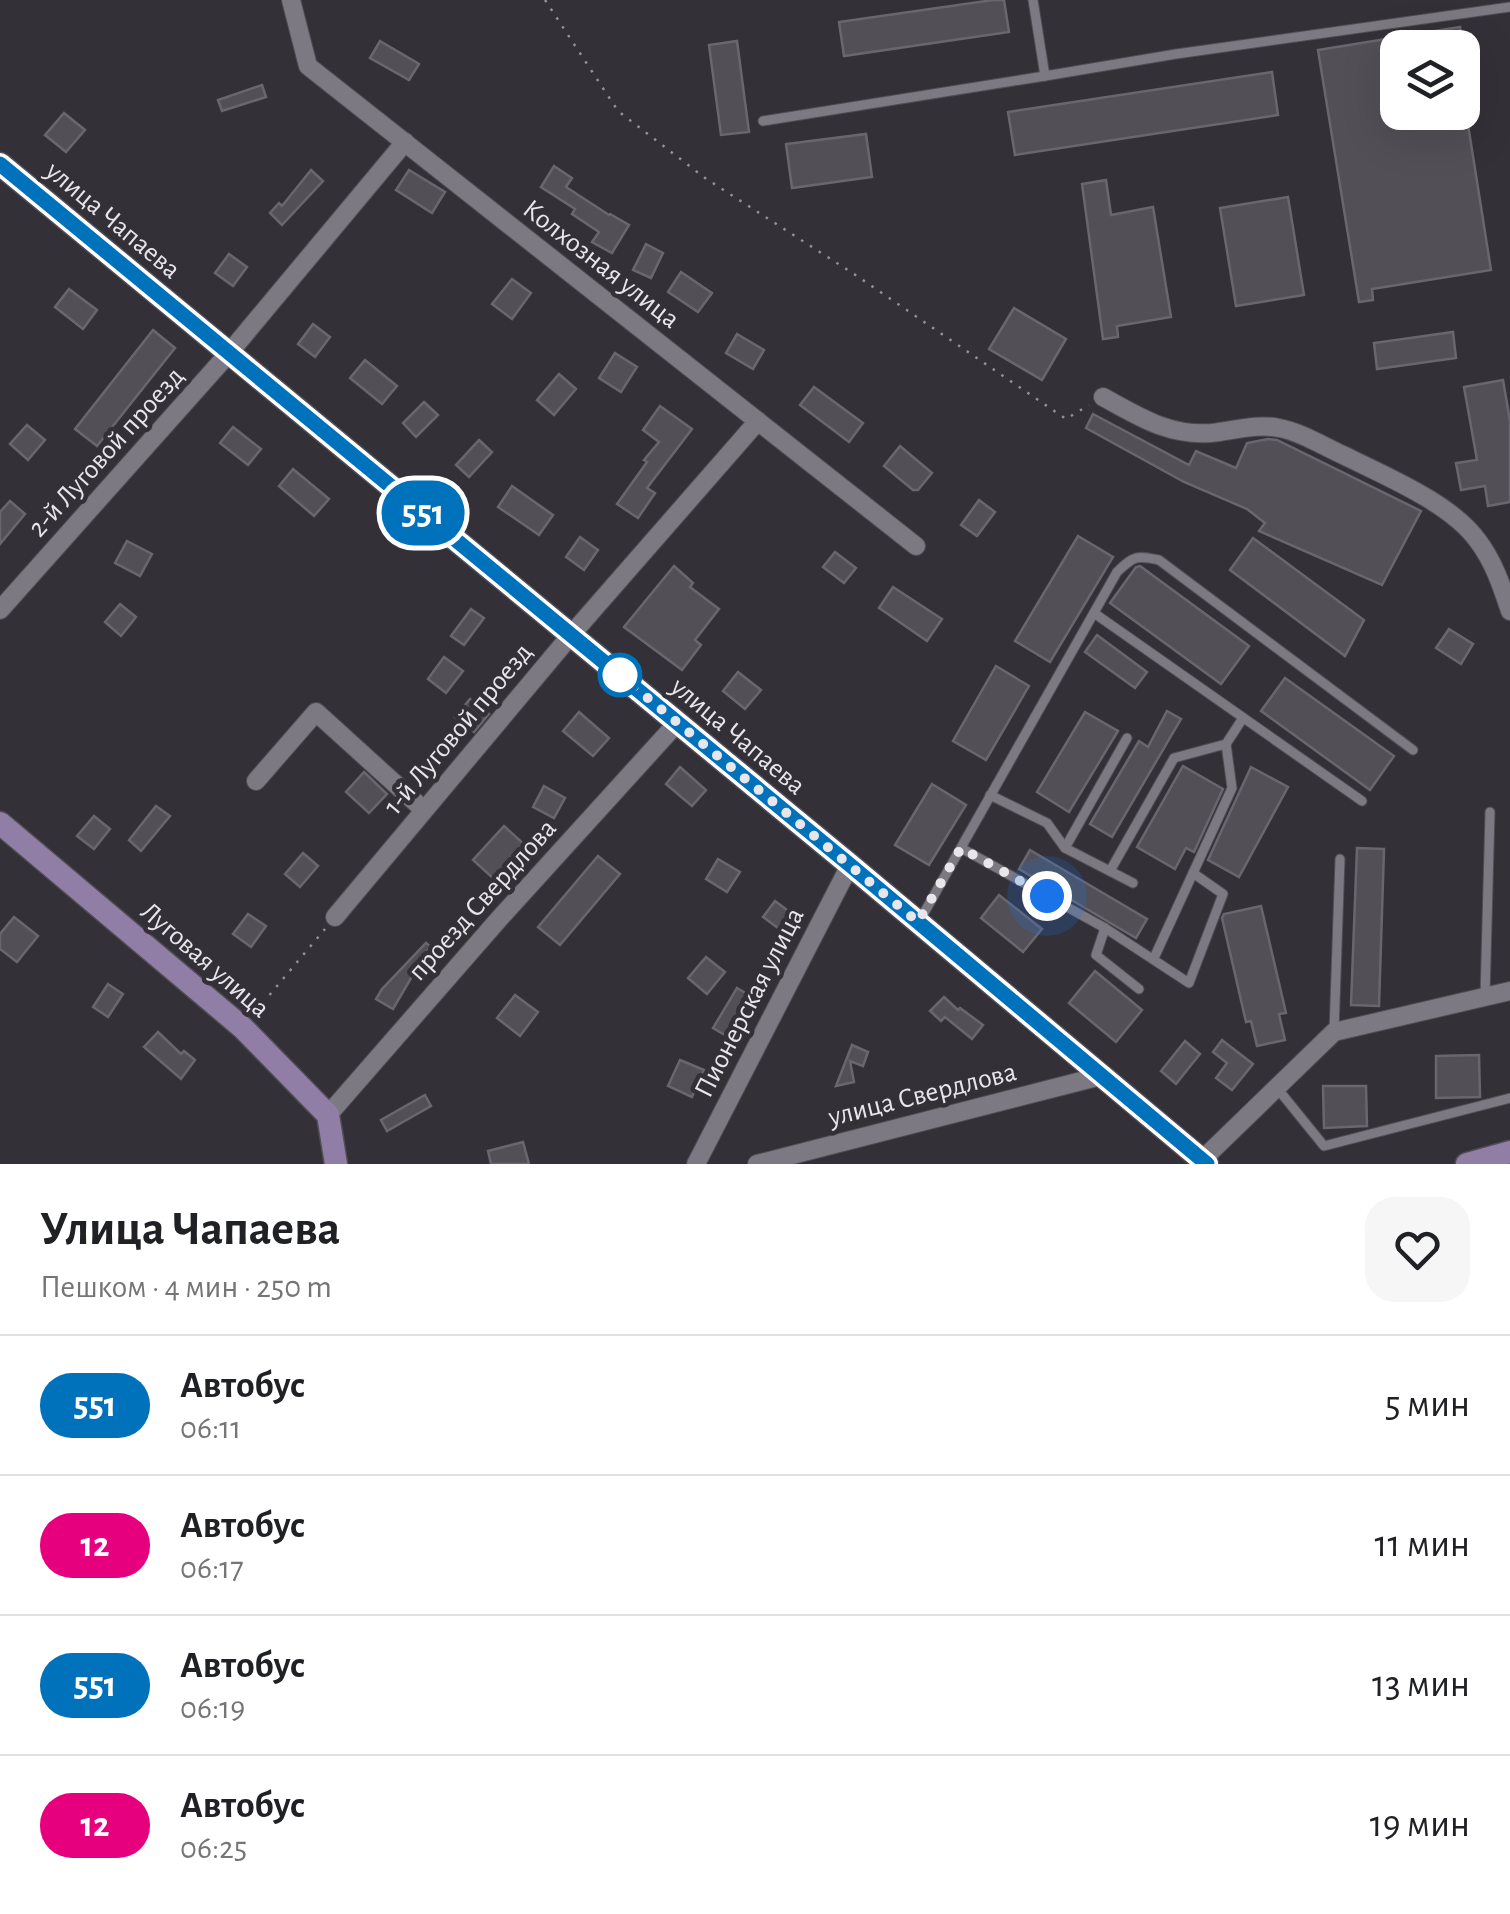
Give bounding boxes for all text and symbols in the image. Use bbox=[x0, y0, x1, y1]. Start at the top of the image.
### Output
map controls bbox=[1380, 30, 1480, 130]
button: layers bbox=[1380, 30, 1480, 130]
street label: улица Чапаева bbox=[39, 156, 185, 285]
street label: Колхозная улица bbox=[517, 195, 684, 334]
street label: 2-й Луговой проезд bbox=[23, 362, 190, 542]
line badge: 551 bbox=[366, 480, 480, 546]
text: 551 bbox=[402, 496, 444, 531]
street label: 1-й Луговой проезд bbox=[379, 638, 538, 820]
unlabelled marker bbox=[599, 654, 641, 696]
street label: улица Чапаева bbox=[664, 672, 810, 801]
street label: проезд Свердлова bbox=[403, 814, 562, 986]
your location bbox=[1022, 871, 1072, 921]
street label: Луговая улица bbox=[135, 897, 274, 1024]
street label: Пионерская улица bbox=[690, 903, 810, 1102]
street label: улица Свердлова bbox=[825, 1058, 1019, 1132]
button: heart bbox=[1365, 1197, 1470, 1302]
text: Улица Чапаева bbox=[40, 1206, 340, 1254]
text: Пешком · 4 мин · 250 m bbox=[40, 1271, 332, 1303]
text: Автобус bbox=[180, 1367, 305, 1405]
text: 5 мин bbox=[1385, 1386, 1470, 1424]
text: 551 bbox=[74, 1388, 116, 1423]
text: 06:11 bbox=[180, 1412, 241, 1444]
text: Автобус bbox=[180, 1507, 305, 1545]
text: 11 мин bbox=[1374, 1526, 1470, 1564]
text: 12 bbox=[80, 1528, 110, 1563]
text: 06:17 bbox=[180, 1552, 244, 1584]
text: Автобус bbox=[180, 1647, 305, 1685]
text: 13 мин bbox=[1372, 1666, 1470, 1704]
text: 551 bbox=[74, 1668, 116, 1703]
text: 06:19 bbox=[180, 1692, 245, 1724]
text: Автобус bbox=[180, 1787, 305, 1825]
text: 19 мин bbox=[1370, 1806, 1470, 1844]
text: 12 bbox=[80, 1808, 110, 1843]
text: 06:25 bbox=[180, 1832, 247, 1864]

